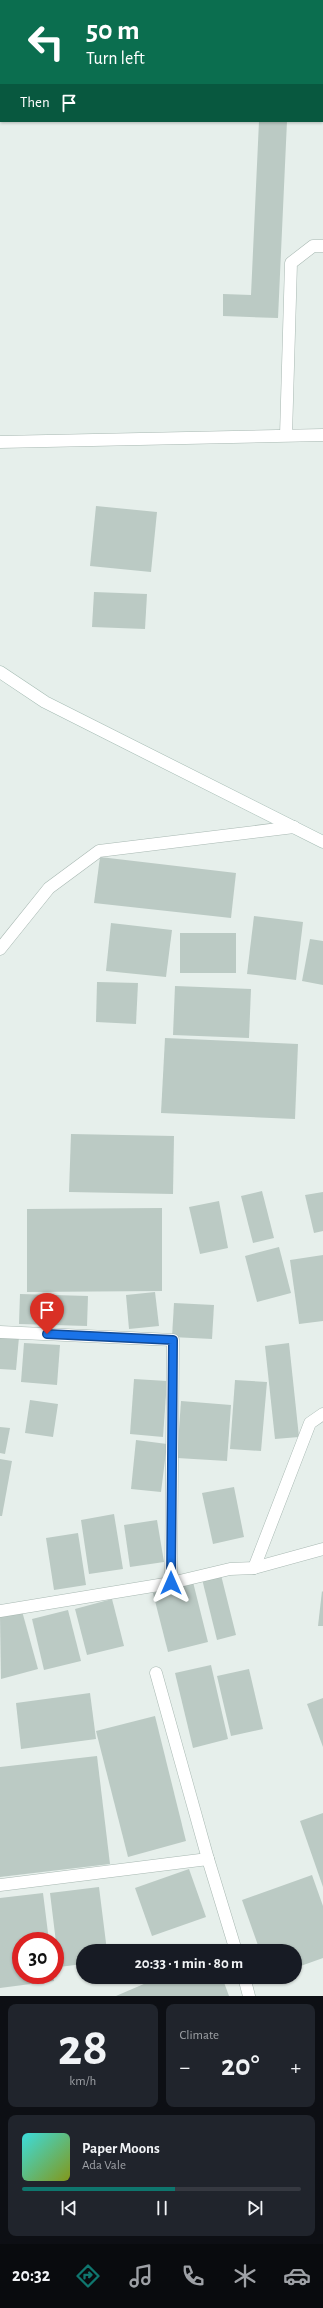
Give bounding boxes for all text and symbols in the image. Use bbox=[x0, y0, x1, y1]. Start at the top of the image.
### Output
icon: left bbox=[20, 16, 72, 68]
text: 50 m bbox=[86, 17, 140, 45]
text: Turn left bbox=[86, 50, 145, 68]
icon: arrive bbox=[58, 92, 80, 114]
text: Then bbox=[20, 95, 50, 110]
pin bbox=[30, 1293, 64, 1334]
icon: arrive bbox=[36, 1299, 58, 1321]
position arrow bbox=[150, 1562, 192, 1604]
speed limit sign: 30 bbox=[12, 1932, 64, 1984]
text: 20:33 · 1 min · 80 m bbox=[135, 1956, 243, 1971]
text: 28 bbox=[58, 2022, 108, 2074]
text: Climate bbox=[180, 2029, 219, 2042]
text: 20° bbox=[221, 2051, 260, 2081]
text: − bbox=[180, 2056, 190, 2078]
text: + bbox=[290, 2056, 301, 2078]
text: km/h bbox=[69, 2075, 96, 2088]
text: Paper Moons bbox=[82, 2141, 160, 2156]
text: Ada Vale bbox=[82, 2159, 126, 2172]
icon: previous bbox=[58, 2197, 80, 2219]
icon: pause bbox=[151, 2197, 173, 2219]
icon: next bbox=[244, 2197, 266, 2219]
icon: directions bbox=[74, 2262, 102, 2290]
icon: music bbox=[127, 2262, 155, 2290]
icon: phone bbox=[179, 2262, 207, 2290]
icon: climate bbox=[231, 2262, 259, 2290]
icon: car bbox=[283, 2262, 311, 2290]
text: 20:32 bbox=[12, 2267, 50, 2285]

